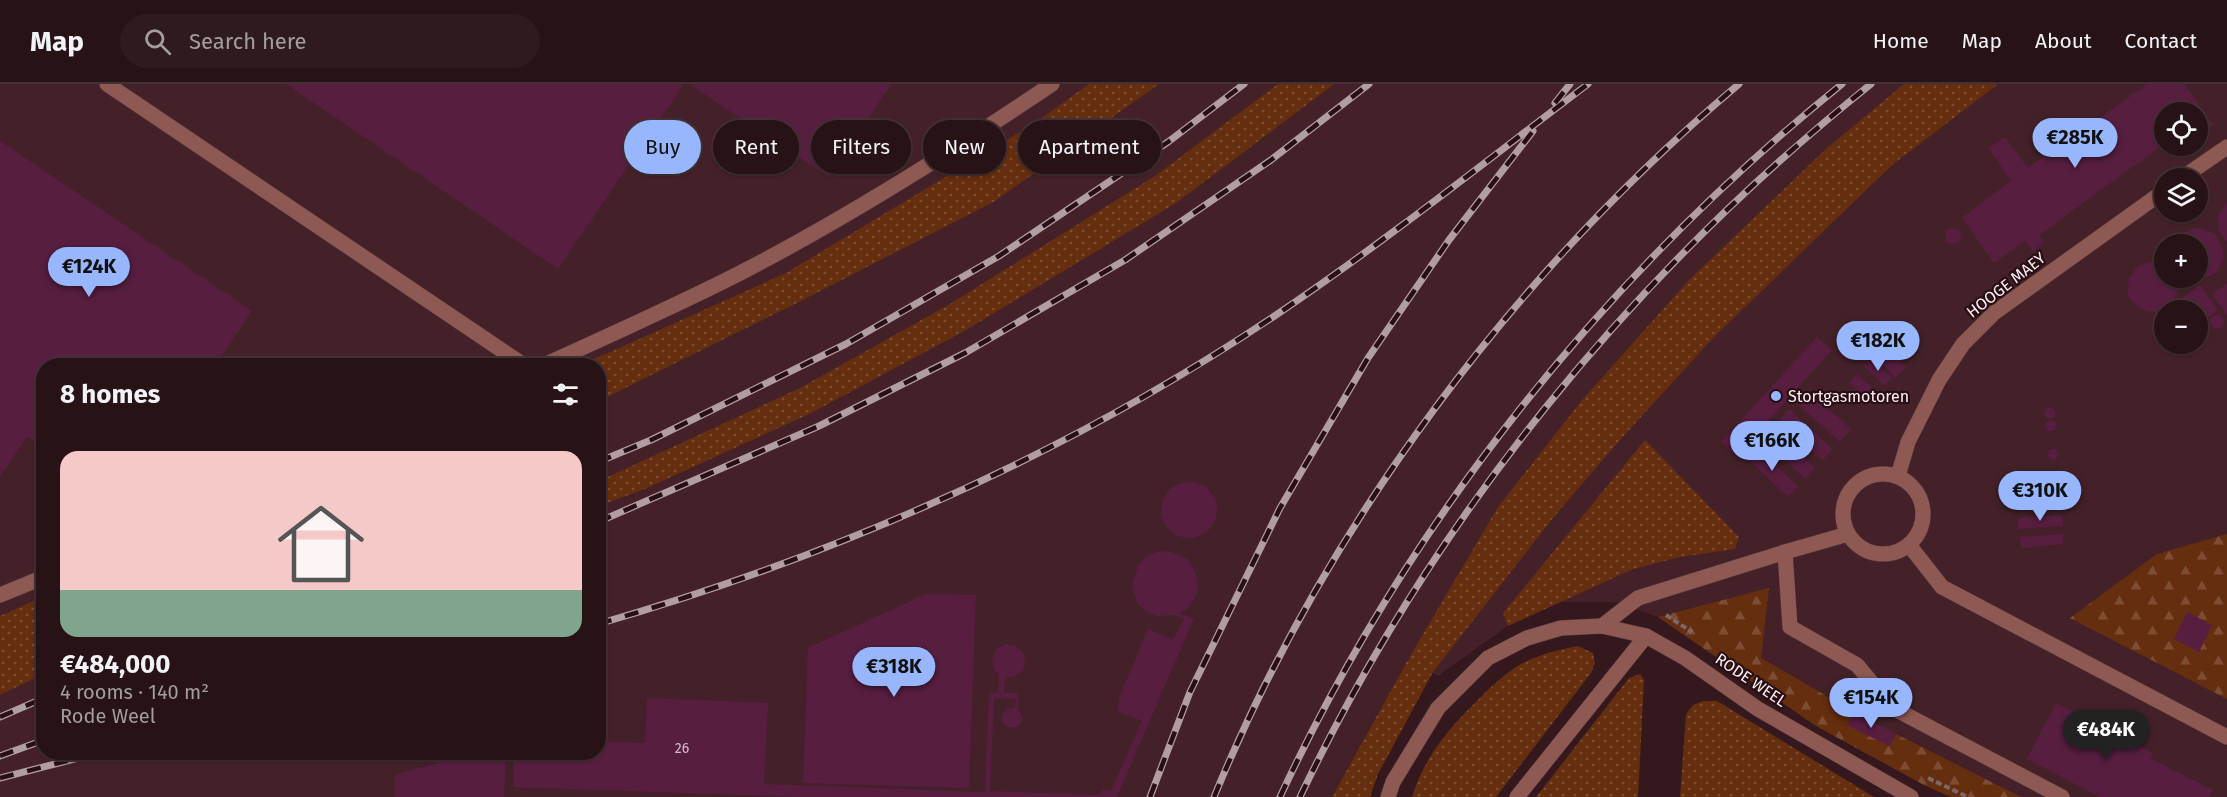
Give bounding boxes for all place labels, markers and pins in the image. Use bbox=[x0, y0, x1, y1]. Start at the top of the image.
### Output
pin: €285K bbox=[2033, 118, 2117, 169]
pin: €124K bbox=[47, 247, 131, 298]
pin: €182K bbox=[1836, 321, 1920, 372]
place label: Stortgasmotoren bbox=[1788, 387, 1909, 406]
marker: Stortgasmotoren bbox=[1769, 389, 1783, 403]
pin: €166K bbox=[1730, 421, 1814, 472]
pin: €310K bbox=[1998, 471, 2082, 522]
pin: €318K bbox=[852, 647, 936, 698]
pin: €154K bbox=[1829, 678, 1913, 729]
pin: €484K bbox=[2064, 710, 2148, 761]

